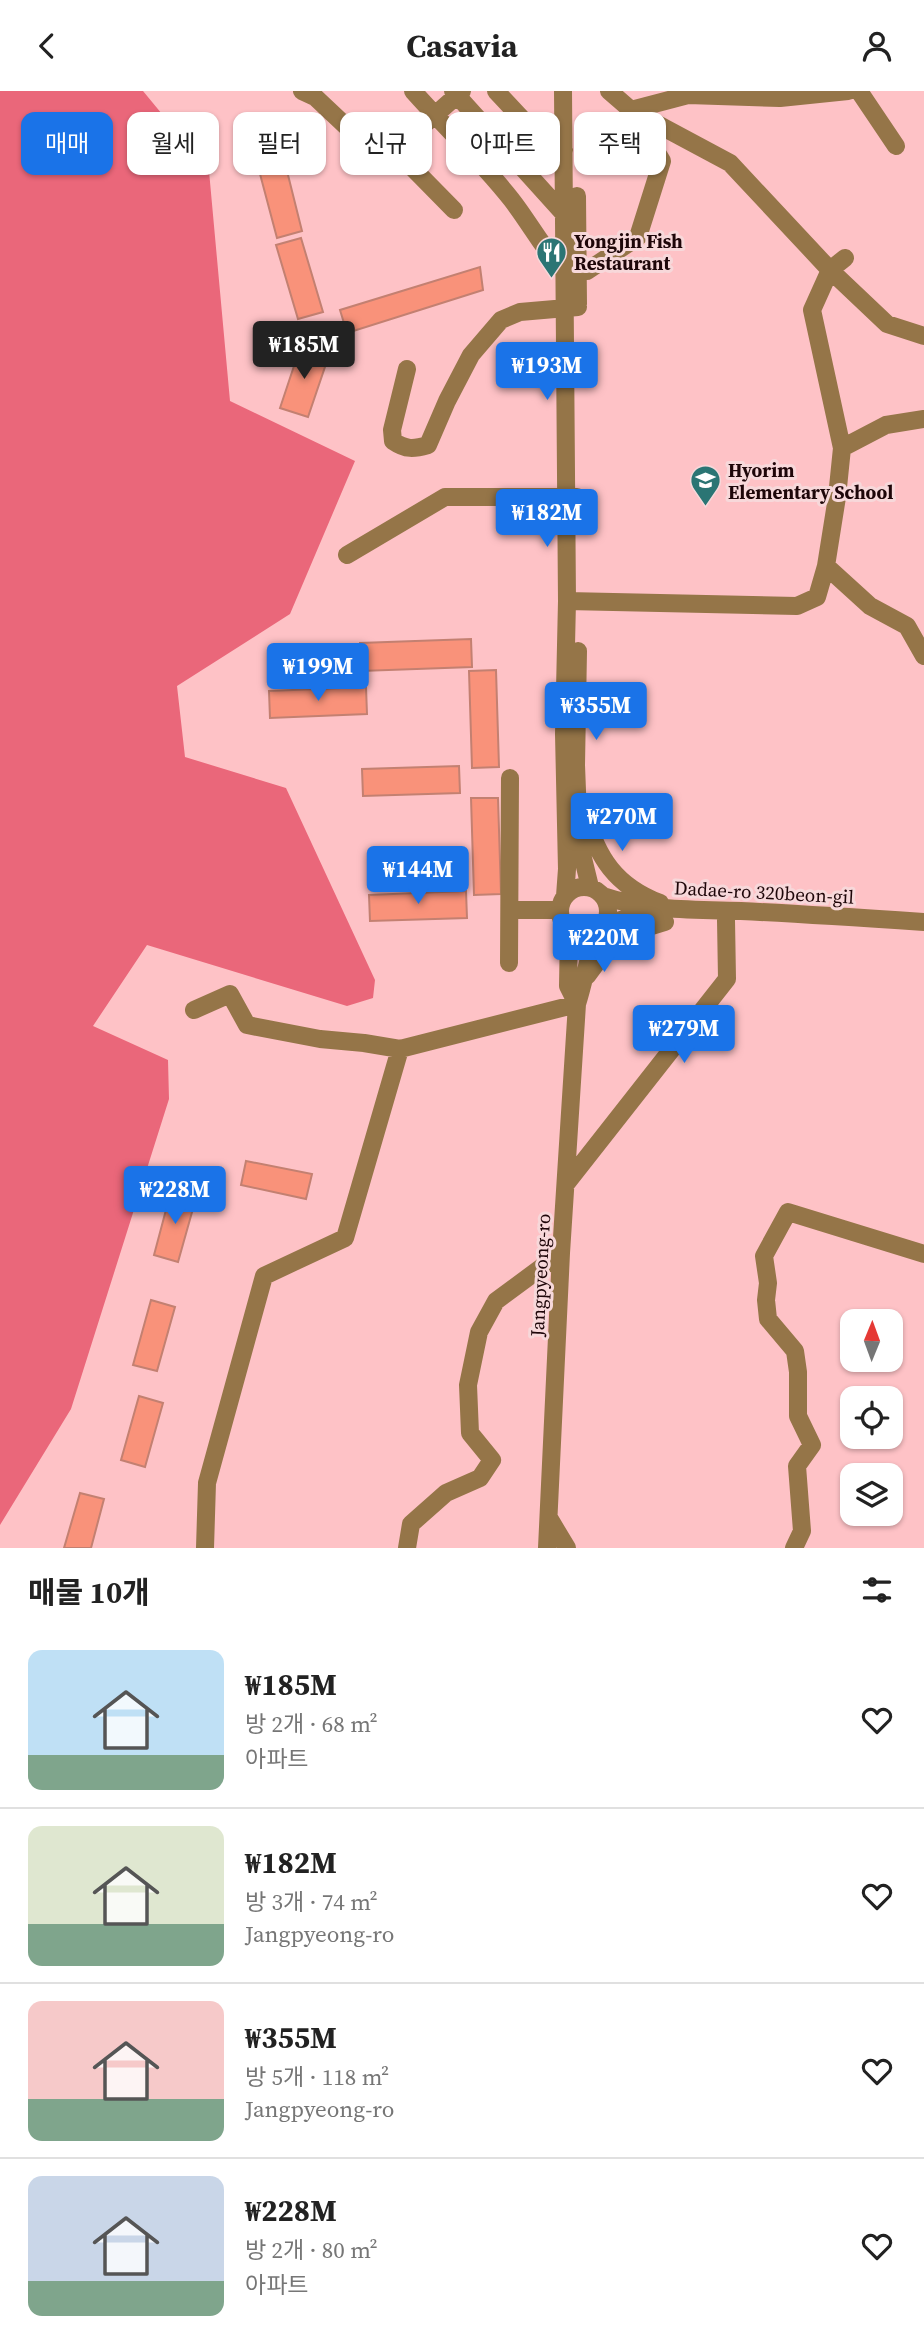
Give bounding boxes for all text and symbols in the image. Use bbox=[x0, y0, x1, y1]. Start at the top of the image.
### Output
text: Casavia bbox=[406, 24, 518, 68]
icon: back bbox=[28, 27, 66, 65]
icon: person bbox=[858, 27, 896, 65]
chip: 매매 bbox=[21, 112, 113, 175]
chip: 월세 bbox=[127, 112, 219, 175]
chip: 필터 bbox=[233, 112, 326, 175]
chip: 신규 bbox=[340, 112, 432, 175]
chip: 아파트 bbox=[446, 112, 560, 175]
chip: 주택 bbox=[574, 112, 666, 175]
place label: Yongjin Fish Restaurant bbox=[574, 228, 683, 276]
restaurant icon: Yongjin Fish Restaurant bbox=[534, 235, 568, 279]
pin: ₩185M bbox=[255, 321, 353, 381]
text: ₩185M bbox=[269, 328, 339, 360]
pin: ₩193M bbox=[498, 343, 596, 402]
text: ₩193M bbox=[512, 349, 582, 381]
place label: Hyorim Elementary School bbox=[728, 457, 893, 505]
school or university icon: Hyorim Elementary School bbox=[688, 464, 722, 508]
pin: ₩182M bbox=[498, 489, 596, 549]
text: ₩182M bbox=[512, 496, 582, 528]
pin: ₩199M bbox=[269, 643, 367, 703]
text: ₩199M bbox=[283, 650, 353, 682]
pin: ₩355M bbox=[547, 683, 645, 742]
text: ₩355M bbox=[561, 689, 631, 721]
pin: ₩270M bbox=[573, 793, 671, 853]
text: ₩270M bbox=[587, 800, 657, 832]
pin: ₩144M bbox=[369, 847, 467, 906]
text: ₩144M bbox=[383, 853, 453, 885]
street label: Dadae-ro 320beon-gil bbox=[673, 874, 855, 910]
pin: ₩220M bbox=[555, 915, 653, 974]
text: ₩220M bbox=[569, 921, 639, 953]
pin: ₩279M bbox=[635, 1005, 733, 1065]
text: ₩279M bbox=[649, 1012, 719, 1044]
pin: ₩228M bbox=[126, 1167, 224, 1226]
text: ₩228M bbox=[140, 1173, 210, 1205]
street label: Jangpyeong-ro bbox=[524, 1213, 556, 1338]
north arrow bbox=[840, 1309, 903, 1372]
map controls bbox=[840, 1309, 903, 1526]
button: locate bbox=[840, 1386, 903, 1449]
button: layers bbox=[840, 1463, 903, 1526]
icon: filters bbox=[858, 1571, 896, 1609]
text: 매물 10개 bbox=[28, 1572, 150, 1613]
text: ₩185M bbox=[245, 1664, 337, 1705]
icon: home bbox=[84, 1678, 168, 1762]
icon: heart bbox=[858, 1701, 896, 1739]
text: 방 2개 · 68 m² bbox=[245, 1708, 378, 1740]
text: 아파트 bbox=[245, 1743, 308, 1775]
text: ₩182M bbox=[245, 1842, 337, 1883]
icon: home bbox=[84, 1854, 168, 1938]
icon: heart bbox=[858, 1877, 896, 1915]
text: 방 3개 · 74 m² bbox=[245, 1886, 378, 1918]
text: Jangpyeong-ro bbox=[245, 1918, 394, 1950]
text: ₩355M bbox=[245, 2017, 337, 2058]
icon: home bbox=[84, 2029, 168, 2113]
icon: heart bbox=[858, 2052, 896, 2090]
text: 방 5개 · 118 m² bbox=[245, 2061, 389, 2093]
text: Jangpyeong-ro bbox=[245, 2093, 394, 2125]
text: ₩228M bbox=[245, 2190, 337, 2231]
icon: home bbox=[84, 2204, 168, 2288]
icon: heart bbox=[858, 2227, 896, 2265]
text: 방 2개 · 80 m² bbox=[245, 2234, 378, 2266]
text: 아파트 bbox=[245, 2269, 308, 2301]

